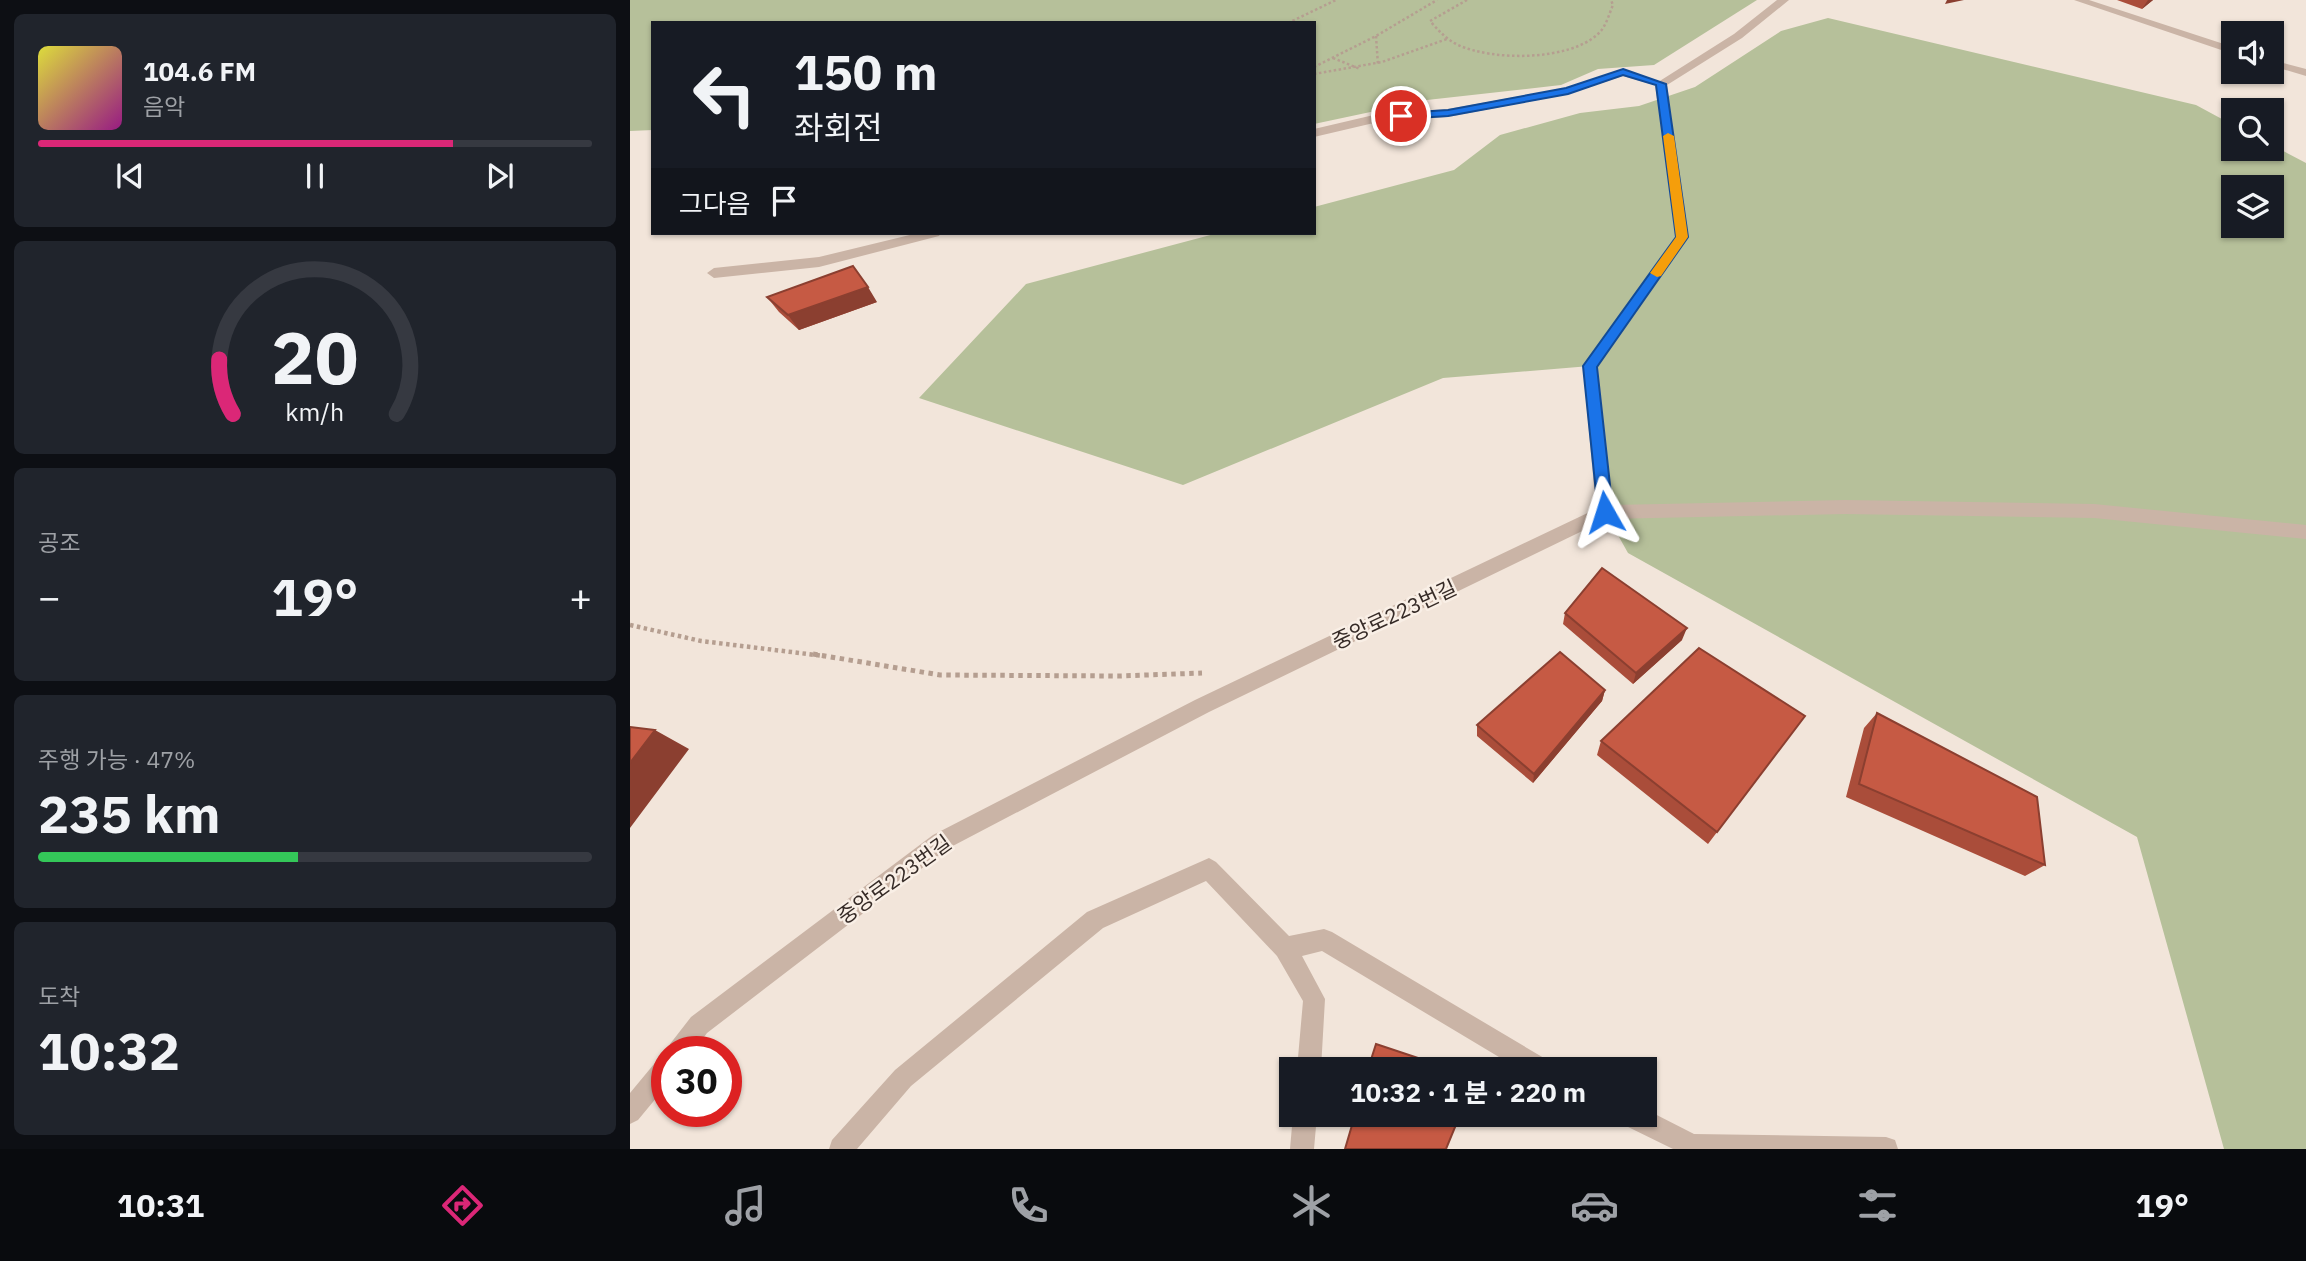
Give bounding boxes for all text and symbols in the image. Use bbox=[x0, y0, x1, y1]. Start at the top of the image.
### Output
map controls bbox=[2221, 21, 2284, 238]
button: sound bbox=[2221, 21, 2284, 84]
text: 150 m bbox=[794, 40, 938, 103]
icon: left bbox=[679, 49, 770, 140]
text: 104.6 FM bbox=[143, 54, 256, 88]
pin bbox=[1371, 86, 1431, 146]
text: 음악 bbox=[143, 91, 185, 121]
icon: arrive bbox=[1382, 97, 1420, 135]
button: search bbox=[2221, 98, 2284, 161]
text: 좌회전 bbox=[794, 106, 882, 148]
icon: previous bbox=[111, 157, 149, 195]
icon: pause bbox=[296, 157, 334, 195]
icon: next bbox=[481, 157, 519, 195]
button: layers bbox=[2221, 175, 2284, 238]
icon: arrive bbox=[765, 182, 803, 220]
text: 그다음 bbox=[679, 186, 751, 220]
text: 20 bbox=[271, 309, 359, 404]
text: km/h bbox=[286, 394, 344, 427]
position arrow bbox=[1568, 475, 1642, 549]
text: 공조 bbox=[38, 527, 80, 557]
text: 19° bbox=[272, 563, 358, 630]
text: − bbox=[38, 572, 61, 621]
text: + bbox=[569, 572, 592, 621]
street label: 중앙로223번길 bbox=[1327, 573, 1461, 655]
text: 주행 가능 · 47% bbox=[38, 744, 195, 774]
text: 235 km bbox=[38, 780, 220, 847]
street label: 중앙로223번길 bbox=[831, 828, 957, 930]
text: 도착 bbox=[38, 981, 80, 1011]
text: 10:32 bbox=[38, 1017, 180, 1084]
speed limit sign: 30 bbox=[651, 1036, 742, 1127]
text: 10:32 · 1 분 · 220 m bbox=[1350, 1075, 1586, 1109]
icon: directions bbox=[438, 1181, 487, 1230]
icon: music bbox=[721, 1181, 770, 1230]
icon: phone bbox=[1004, 1181, 1053, 1230]
icon: climate bbox=[1287, 1181, 1336, 1230]
icon: car bbox=[1570, 1181, 1619, 1230]
icon: filters bbox=[1853, 1181, 1902, 1230]
text: 10:31 bbox=[117, 1184, 204, 1226]
text: 19° bbox=[2136, 1184, 2189, 1226]

